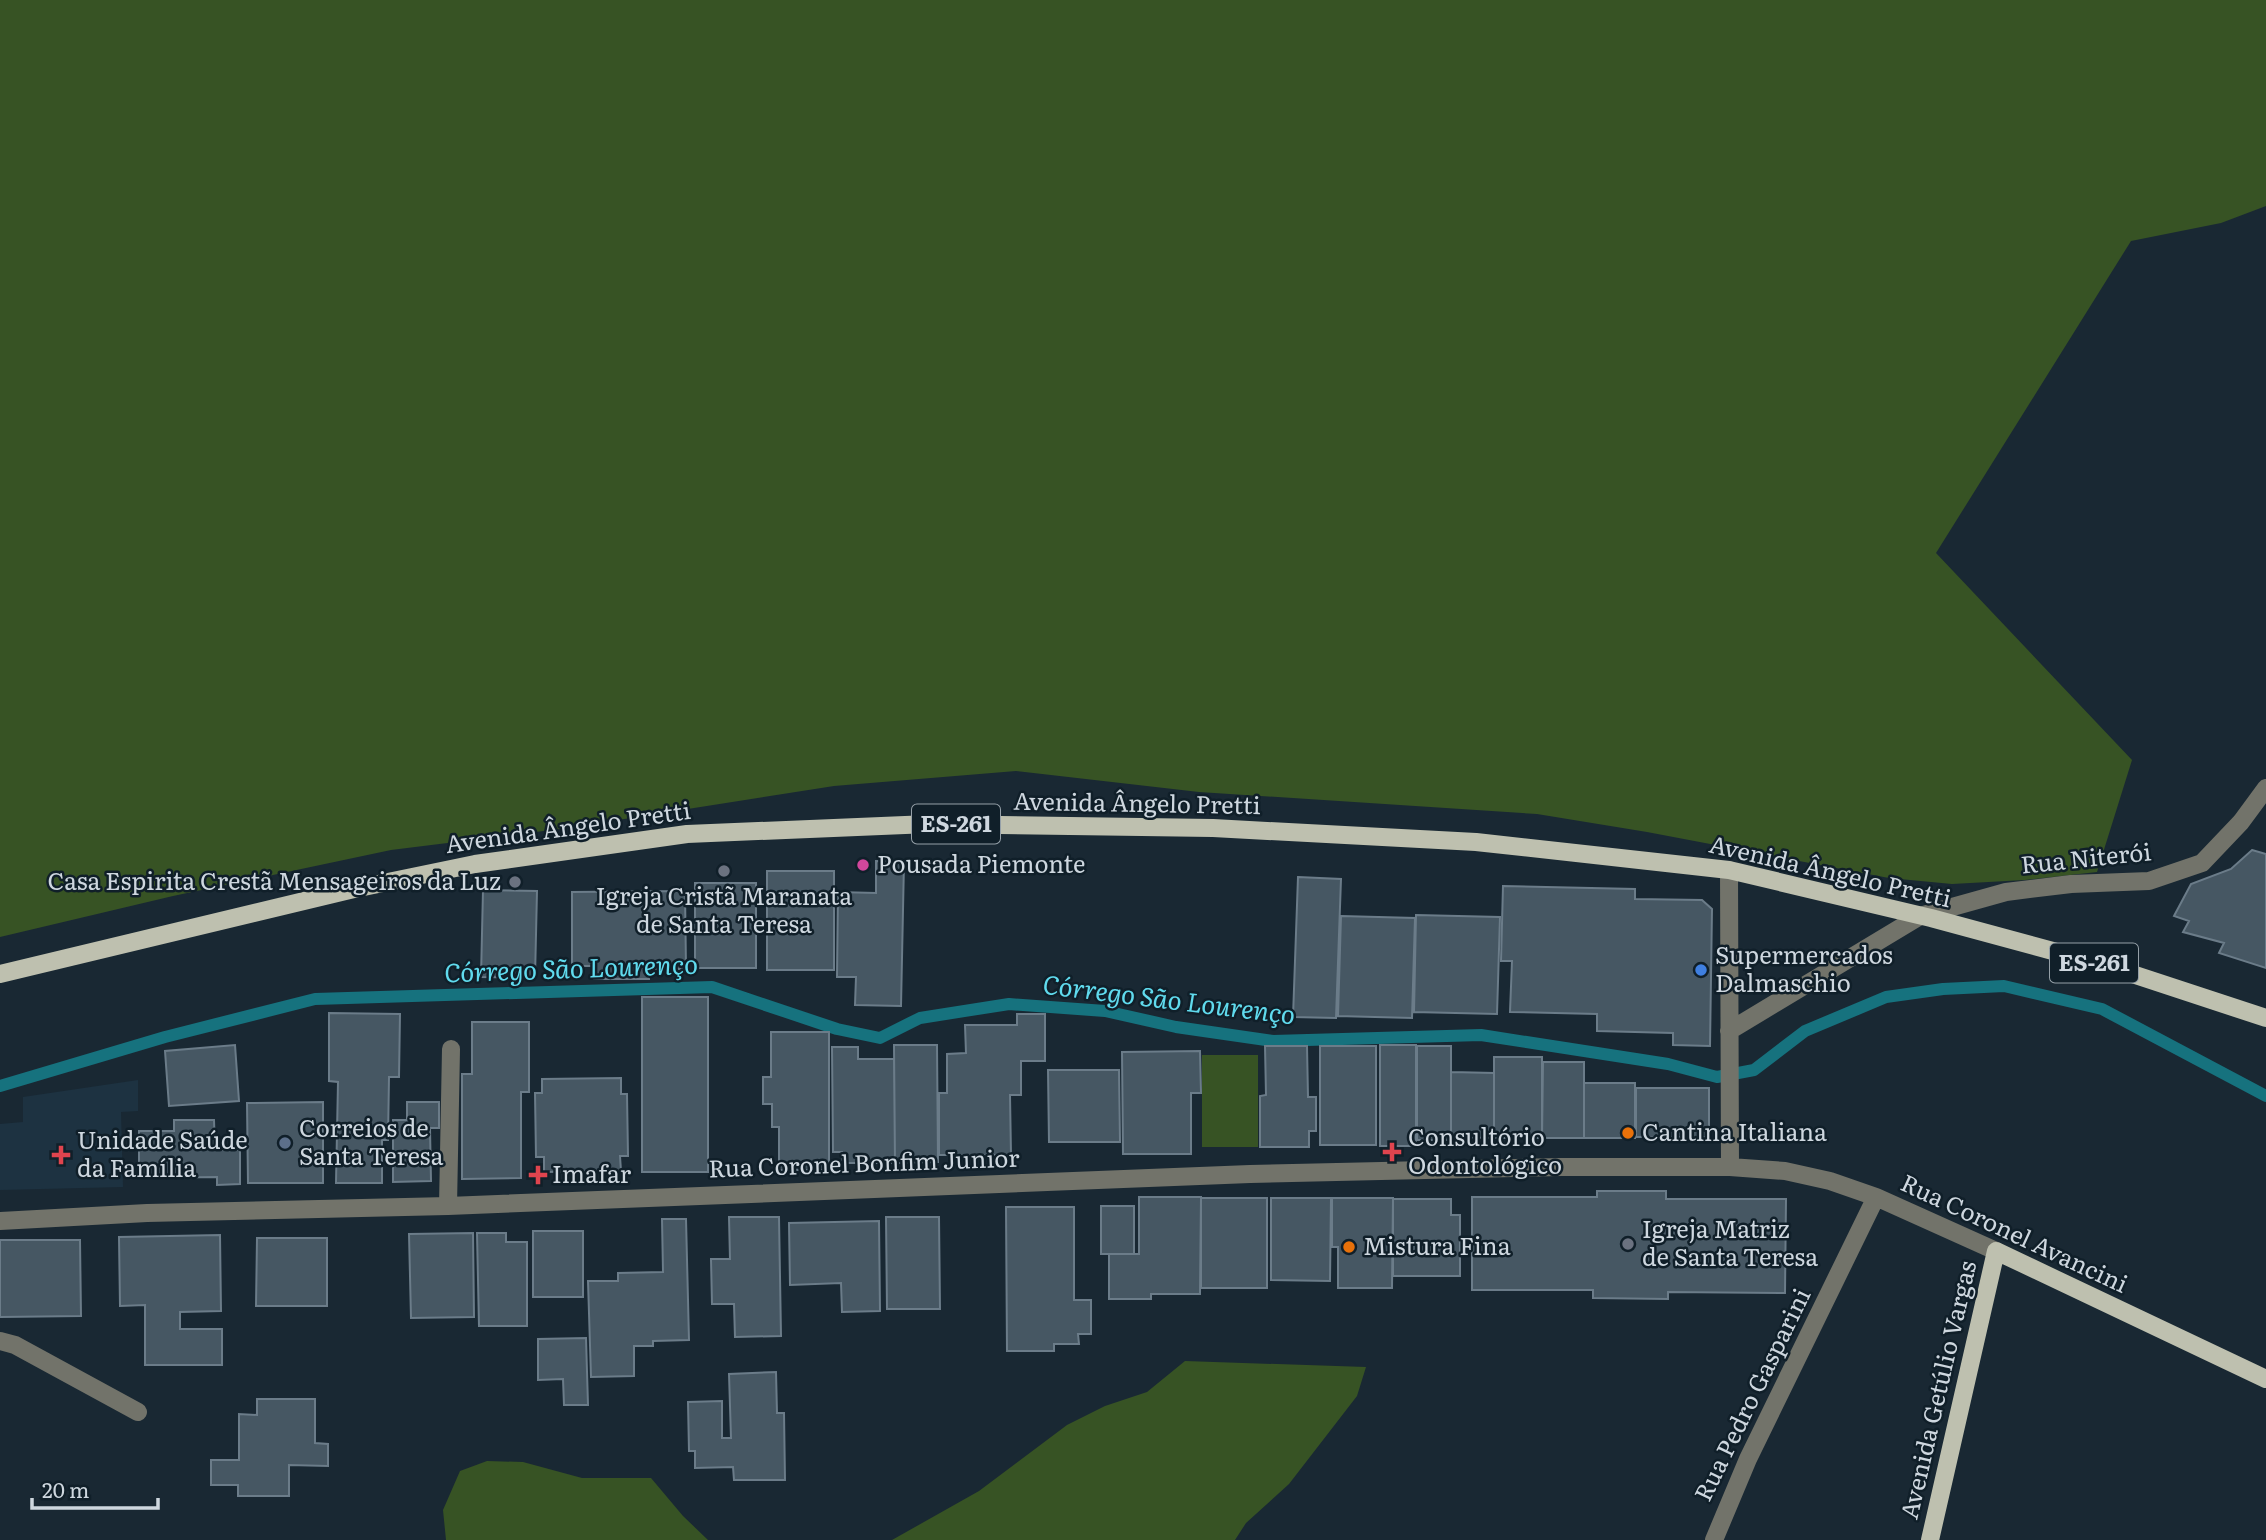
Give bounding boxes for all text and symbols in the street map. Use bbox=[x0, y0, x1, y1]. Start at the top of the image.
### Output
street label: Avenida Ângelo Pretti bbox=[1013, 782, 1261, 821]
street label: Avenida Ângelo Pretti bbox=[443, 791, 693, 860]
road number: ES-261 bbox=[912, 804, 1000, 844]
street label: Avenida Ângelo Pretti bbox=[1706, 825, 1955, 914]
street label: Rua Niterói bbox=[2019, 832, 2153, 881]
place label: Pousada Piemonte bbox=[877, 845, 1086, 880]
marker: Pousada Piemonte bbox=[855, 857, 871, 873]
place label: Casa Espirita Crestã Mensageiros da Luz bbox=[47, 862, 501, 897]
marker: Igreja Cristã Maranata de Santa Teresa bbox=[716, 863, 732, 879]
marker: Casa Espirita Crestã Mensageiros da Luz bbox=[507, 874, 523, 890]
place label: Igreja Cristã Maranata de Santa Teresa bbox=[596, 877, 852, 940]
place label: Supermercados Dalmaschio bbox=[1715, 936, 1893, 999]
water label: Córrego São Lourenço bbox=[443, 943, 699, 990]
road number: ES-261 bbox=[2050, 944, 2138, 982]
marker: Supermercados Dalmaschio bbox=[1693, 962, 1709, 978]
water label: Córrego São Lourenço bbox=[1041, 963, 1298, 1032]
place label: Correios de Santa Teresa bbox=[299, 1109, 443, 1172]
place label: Cantina Italiana bbox=[1642, 1113, 1827, 1148]
place label: Consultório Odontológico bbox=[1408, 1118, 1562, 1181]
place label: Unidade Saúde da Família bbox=[77, 1121, 248, 1184]
marker: Cantina Italiana bbox=[1620, 1125, 1636, 1141]
marker: Correios de Santa Teresa bbox=[277, 1135, 293, 1151]
street label: Rua Coronel Bonfim Junior bbox=[708, 1139, 1021, 1184]
marker: Consultório Odontológico bbox=[1382, 1142, 1402, 1162]
marker: Unidade Saúde da Família bbox=[51, 1145, 71, 1165]
place label: Imafar bbox=[552, 1155, 632, 1190]
street label: Rua Coronel Avancini bbox=[1896, 1164, 2134, 1300]
marker: Imafar bbox=[530, 1167, 546, 1183]
place label: Igreja Matriz de Santa Teresa bbox=[1642, 1210, 1818, 1273]
place label: Mistura Fina bbox=[1363, 1227, 1511, 1262]
marker: Igreja Matriz de Santa Teresa bbox=[1620, 1236, 1636, 1252]
marker: Mistura Fina bbox=[1341, 1239, 1357, 1255]
street label: Avenida Getúlio Vargas bbox=[1890, 1257, 1983, 1522]
street label: Rua Pedro Gasparini bbox=[1684, 1282, 1818, 1506]
scale bar bbox=[32, 1466, 158, 1510]
text: 20 m bbox=[42, 1473, 89, 1504]

